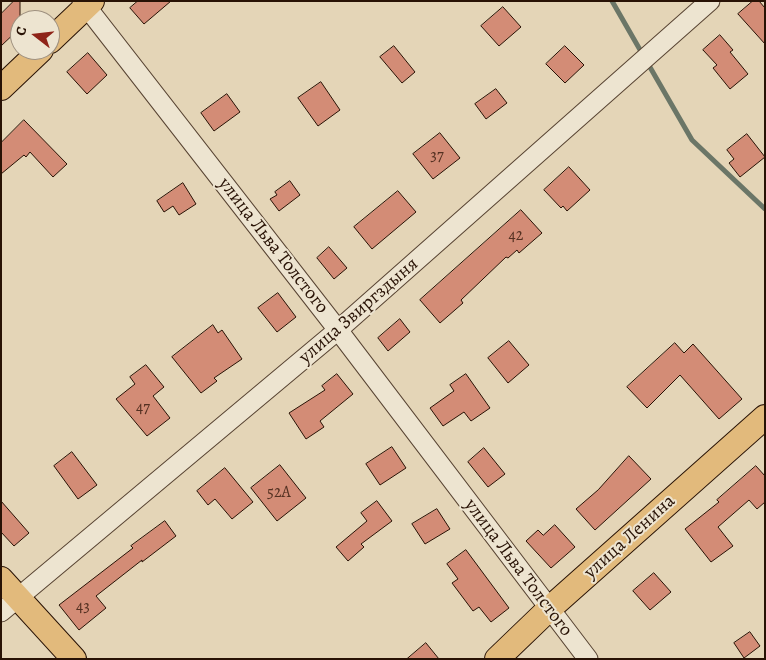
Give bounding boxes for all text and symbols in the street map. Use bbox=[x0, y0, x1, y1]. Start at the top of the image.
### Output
north arrow bbox=[10, 10, 60, 60]
text: С bbox=[11, 24, 31, 38]
house number: 37 bbox=[430, 146, 444, 166]
street label: улица Льва Толстого bbox=[213, 173, 333, 319]
house number: 42 bbox=[509, 226, 523, 246]
street label: улица Звиргздыня bbox=[295, 253, 423, 369]
house number: 47 bbox=[136, 398, 150, 418]
house number: 52А bbox=[267, 483, 291, 503]
street label: улица Ленина bbox=[580, 490, 680, 584]
street label: улица Льва Толстого bbox=[459, 495, 577, 641]
house number: 43 bbox=[76, 597, 90, 617]

